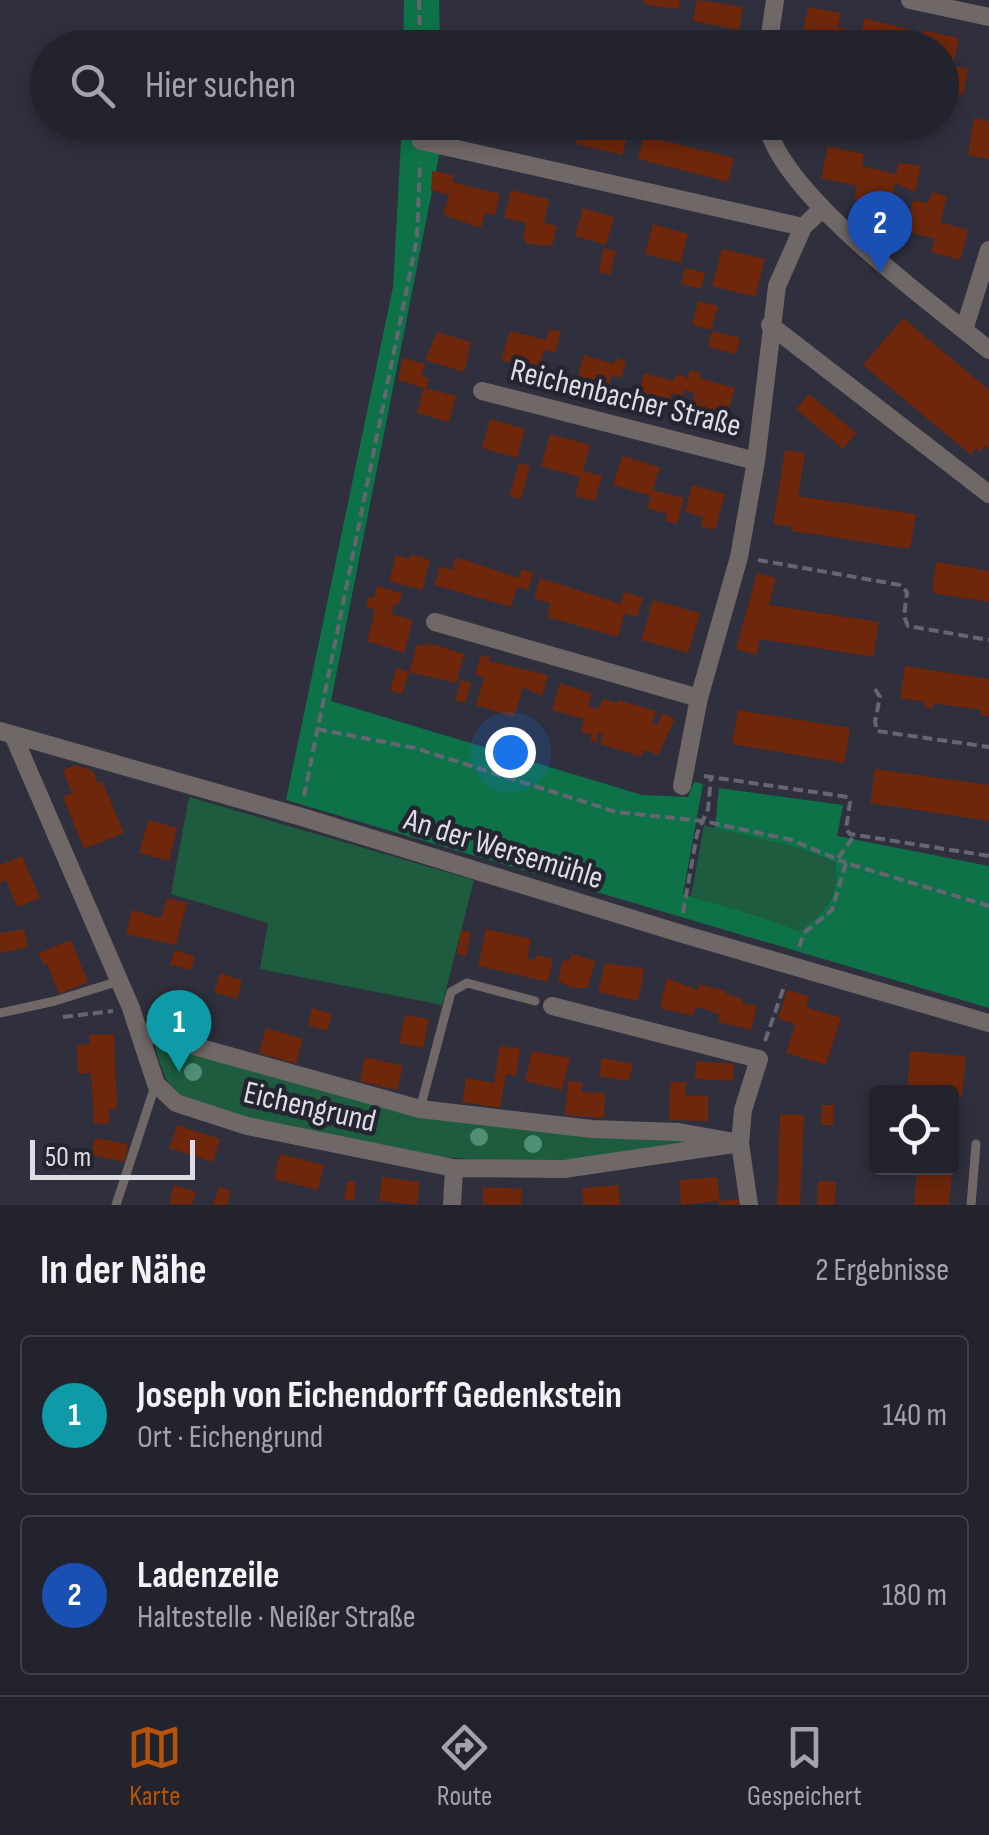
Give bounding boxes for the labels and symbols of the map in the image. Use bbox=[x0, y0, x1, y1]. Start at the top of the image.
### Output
pin: 2 bbox=[848, 190, 912, 273]
street label: Reichenbacher Straße bbox=[506, 351, 745, 446]
your location bbox=[485, 727, 536, 778]
street label: An der Wersemühle bbox=[398, 800, 608, 898]
pin: 1 bbox=[146, 990, 212, 1072]
street label: Eichengrund bbox=[240, 1073, 380, 1142]
scale bar bbox=[30, 1135, 195, 1180]

